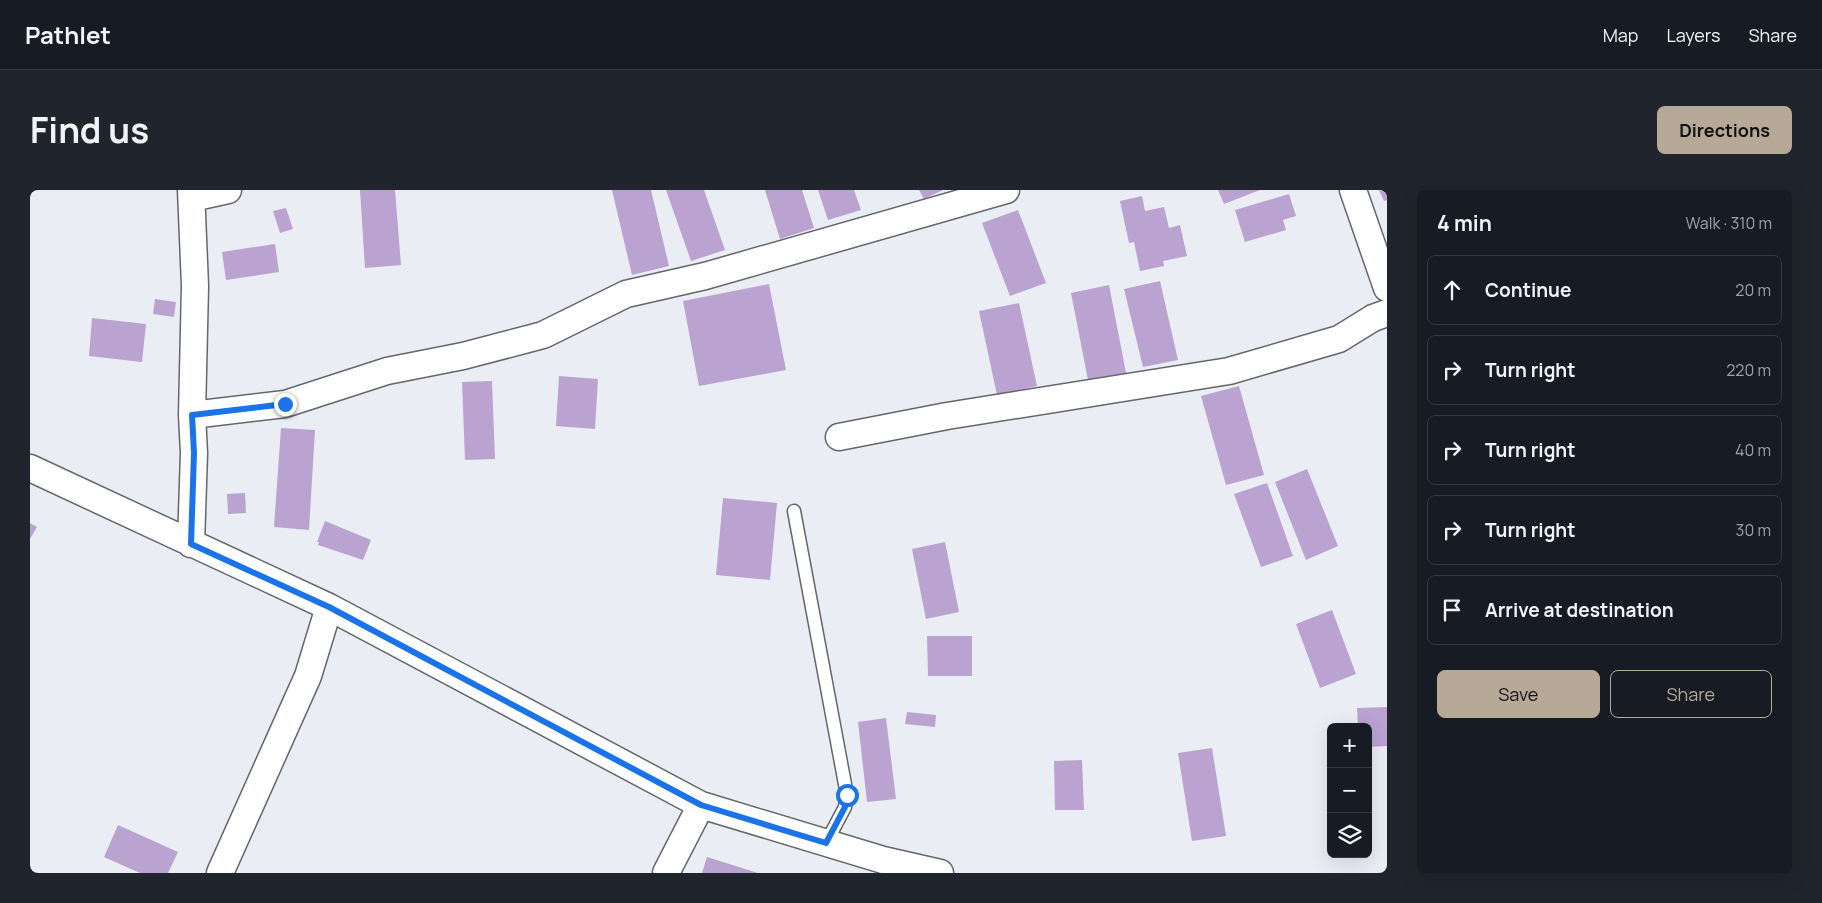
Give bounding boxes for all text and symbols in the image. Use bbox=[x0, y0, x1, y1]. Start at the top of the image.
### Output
text: Pathlet bbox=[25, 18, 111, 51]
text: Map bbox=[1603, 23, 1638, 47]
text: Layers bbox=[1666, 23, 1720, 47]
text: Share bbox=[1748, 23, 1797, 47]
text: Find us bbox=[30, 106, 149, 154]
button: Directions bbox=[1657, 106, 1792, 154]
text: 4 min bbox=[1437, 209, 1492, 237]
text: Walk · 310 m bbox=[1686, 212, 1772, 234]
icon: ahead bbox=[1438, 276, 1466, 304]
text: Continue bbox=[1485, 277, 1571, 303]
text: 20 m bbox=[1735, 279, 1771, 301]
icon: right bbox=[1438, 356, 1466, 384]
text: Turn right bbox=[1485, 357, 1575, 383]
text: 220 m bbox=[1726, 359, 1771, 381]
route end bbox=[274, 393, 297, 416]
icon: right bbox=[1438, 436, 1466, 464]
text: Turn right bbox=[1485, 437, 1575, 463]
text: 40 m bbox=[1735, 439, 1771, 461]
icon: right bbox=[1438, 516, 1466, 544]
text: Turn right bbox=[1485, 517, 1575, 543]
text: 30 m bbox=[1736, 519, 1771, 541]
icon: arrive bbox=[1438, 596, 1466, 624]
text: Arrive at destination bbox=[1485, 597, 1674, 623]
button: Save bbox=[1437, 670, 1600, 718]
button: Share bbox=[1610, 670, 1772, 718]
map controls bbox=[1327, 723, 1372, 858]
button: + bbox=[1327, 723, 1372, 768]
button: − bbox=[1327, 768, 1372, 813]
route start bbox=[836, 784, 859, 807]
button: layers bbox=[1327, 813, 1372, 858]

